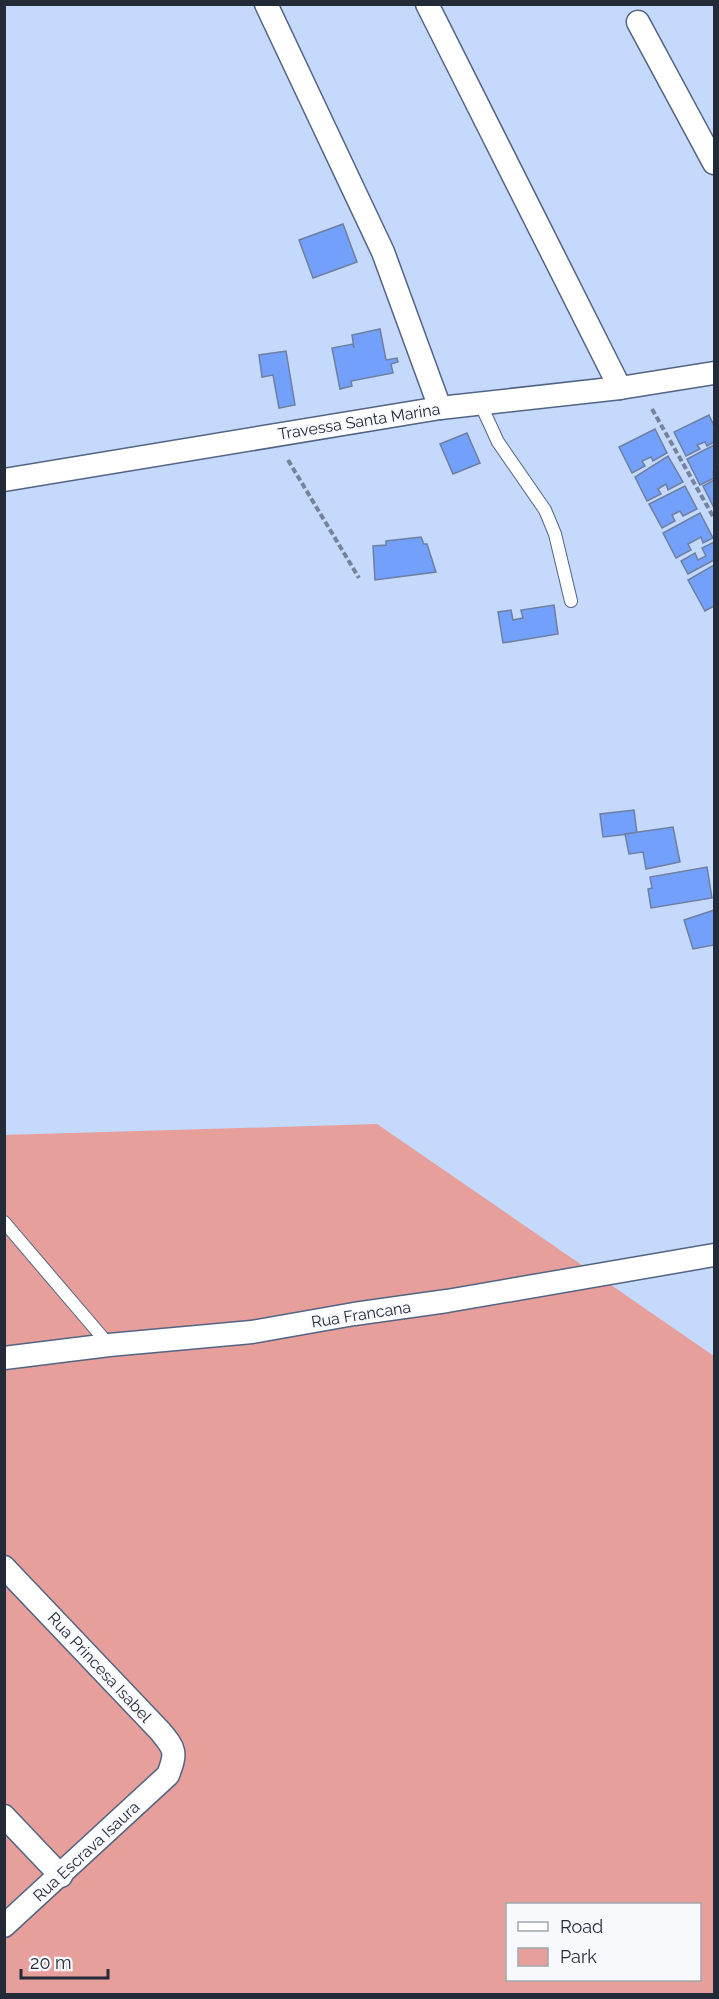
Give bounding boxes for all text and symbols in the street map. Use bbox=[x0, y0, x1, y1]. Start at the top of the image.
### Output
street label: Travessa Santa Marina bbox=[277, 399, 442, 444]
street label: Rua Francana bbox=[310, 1297, 412, 1332]
street label: Rua Princesa Isabel bbox=[44, 1608, 156, 1727]
street label: Rua Escrava Isaura bbox=[29, 1797, 143, 1905]
legend bbox=[506, 1903, 701, 1981]
text: Road bbox=[560, 1916, 603, 1937]
scale bar bbox=[21, 1942, 108, 1980]
text: Park bbox=[560, 1946, 597, 1967]
text: 20 m bbox=[30, 1952, 72, 1973]

